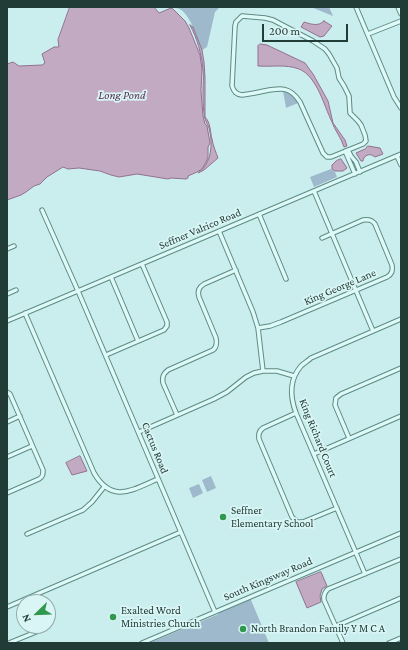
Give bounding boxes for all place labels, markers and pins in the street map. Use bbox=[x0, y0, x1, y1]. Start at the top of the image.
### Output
place label: Seffner Elementary School bbox=[231, 504, 313, 530]
marker: Seffner Elementary School bbox=[218, 512, 228, 522]
place label: Exalted Word Ministries Church bbox=[121, 604, 200, 630]
marker: Exalted Word Ministries Church bbox=[108, 612, 118, 622]
place label: North Brandon Family Y M C A bbox=[251, 622, 385, 636]
marker: North Brandon Family Y M C A bbox=[238, 624, 248, 634]

